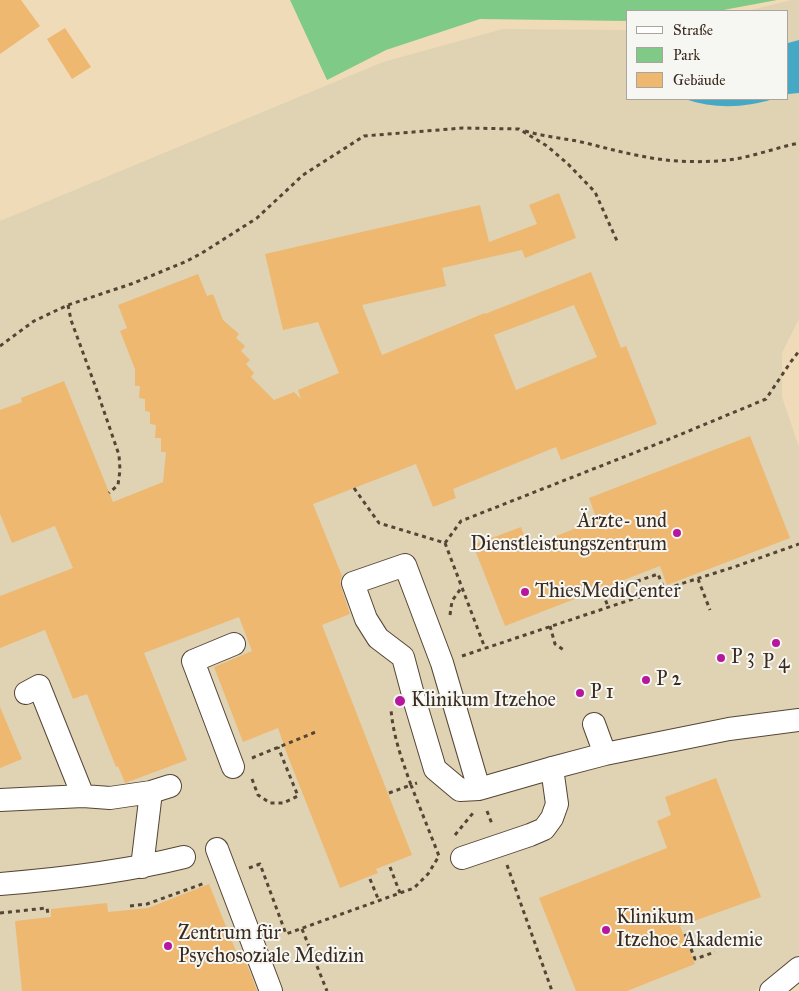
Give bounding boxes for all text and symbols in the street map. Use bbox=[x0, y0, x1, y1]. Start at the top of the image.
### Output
legend bbox=[626, 10, 789, 100]
text: Straße bbox=[673, 21, 713, 39]
text: Park bbox=[673, 46, 700, 64]
text: Gebäude bbox=[673, 71, 726, 89]
place label: Ärzte- und Dienstleistungszentrum bbox=[470, 510, 667, 557]
marker: Ärzte- und Dienstleistungszentrum bbox=[671, 527, 683, 539]
place label: ThiesMediCenter bbox=[535, 580, 681, 604]
marker: ThiesMediCenter bbox=[519, 586, 531, 598]
marker: P 4 bbox=[770, 637, 782, 649]
place label: P 3 bbox=[731, 646, 755, 670]
place label: P 4 bbox=[763, 651, 789, 675]
marker: P 3 bbox=[715, 652, 727, 664]
place label: P 2 bbox=[656, 668, 682, 692]
marker: P 2 bbox=[640, 674, 652, 686]
place label: P 1 bbox=[590, 681, 614, 705]
marker: P 1 bbox=[574, 687, 586, 699]
place label: Klinikum Itzehoe bbox=[411, 689, 556, 713]
marker: Klinikum Itzehoe bbox=[393, 694, 407, 708]
place label: Klinikum Itzehoe Akademie bbox=[616, 906, 763, 953]
place label: Zentrum für Psychosoziale Medizin bbox=[178, 922, 364, 969]
marker: Klinikum Itzehoe Akademie bbox=[600, 924, 612, 936]
marker: Zentrum für Psychosoziale Medizin bbox=[162, 940, 174, 952]

